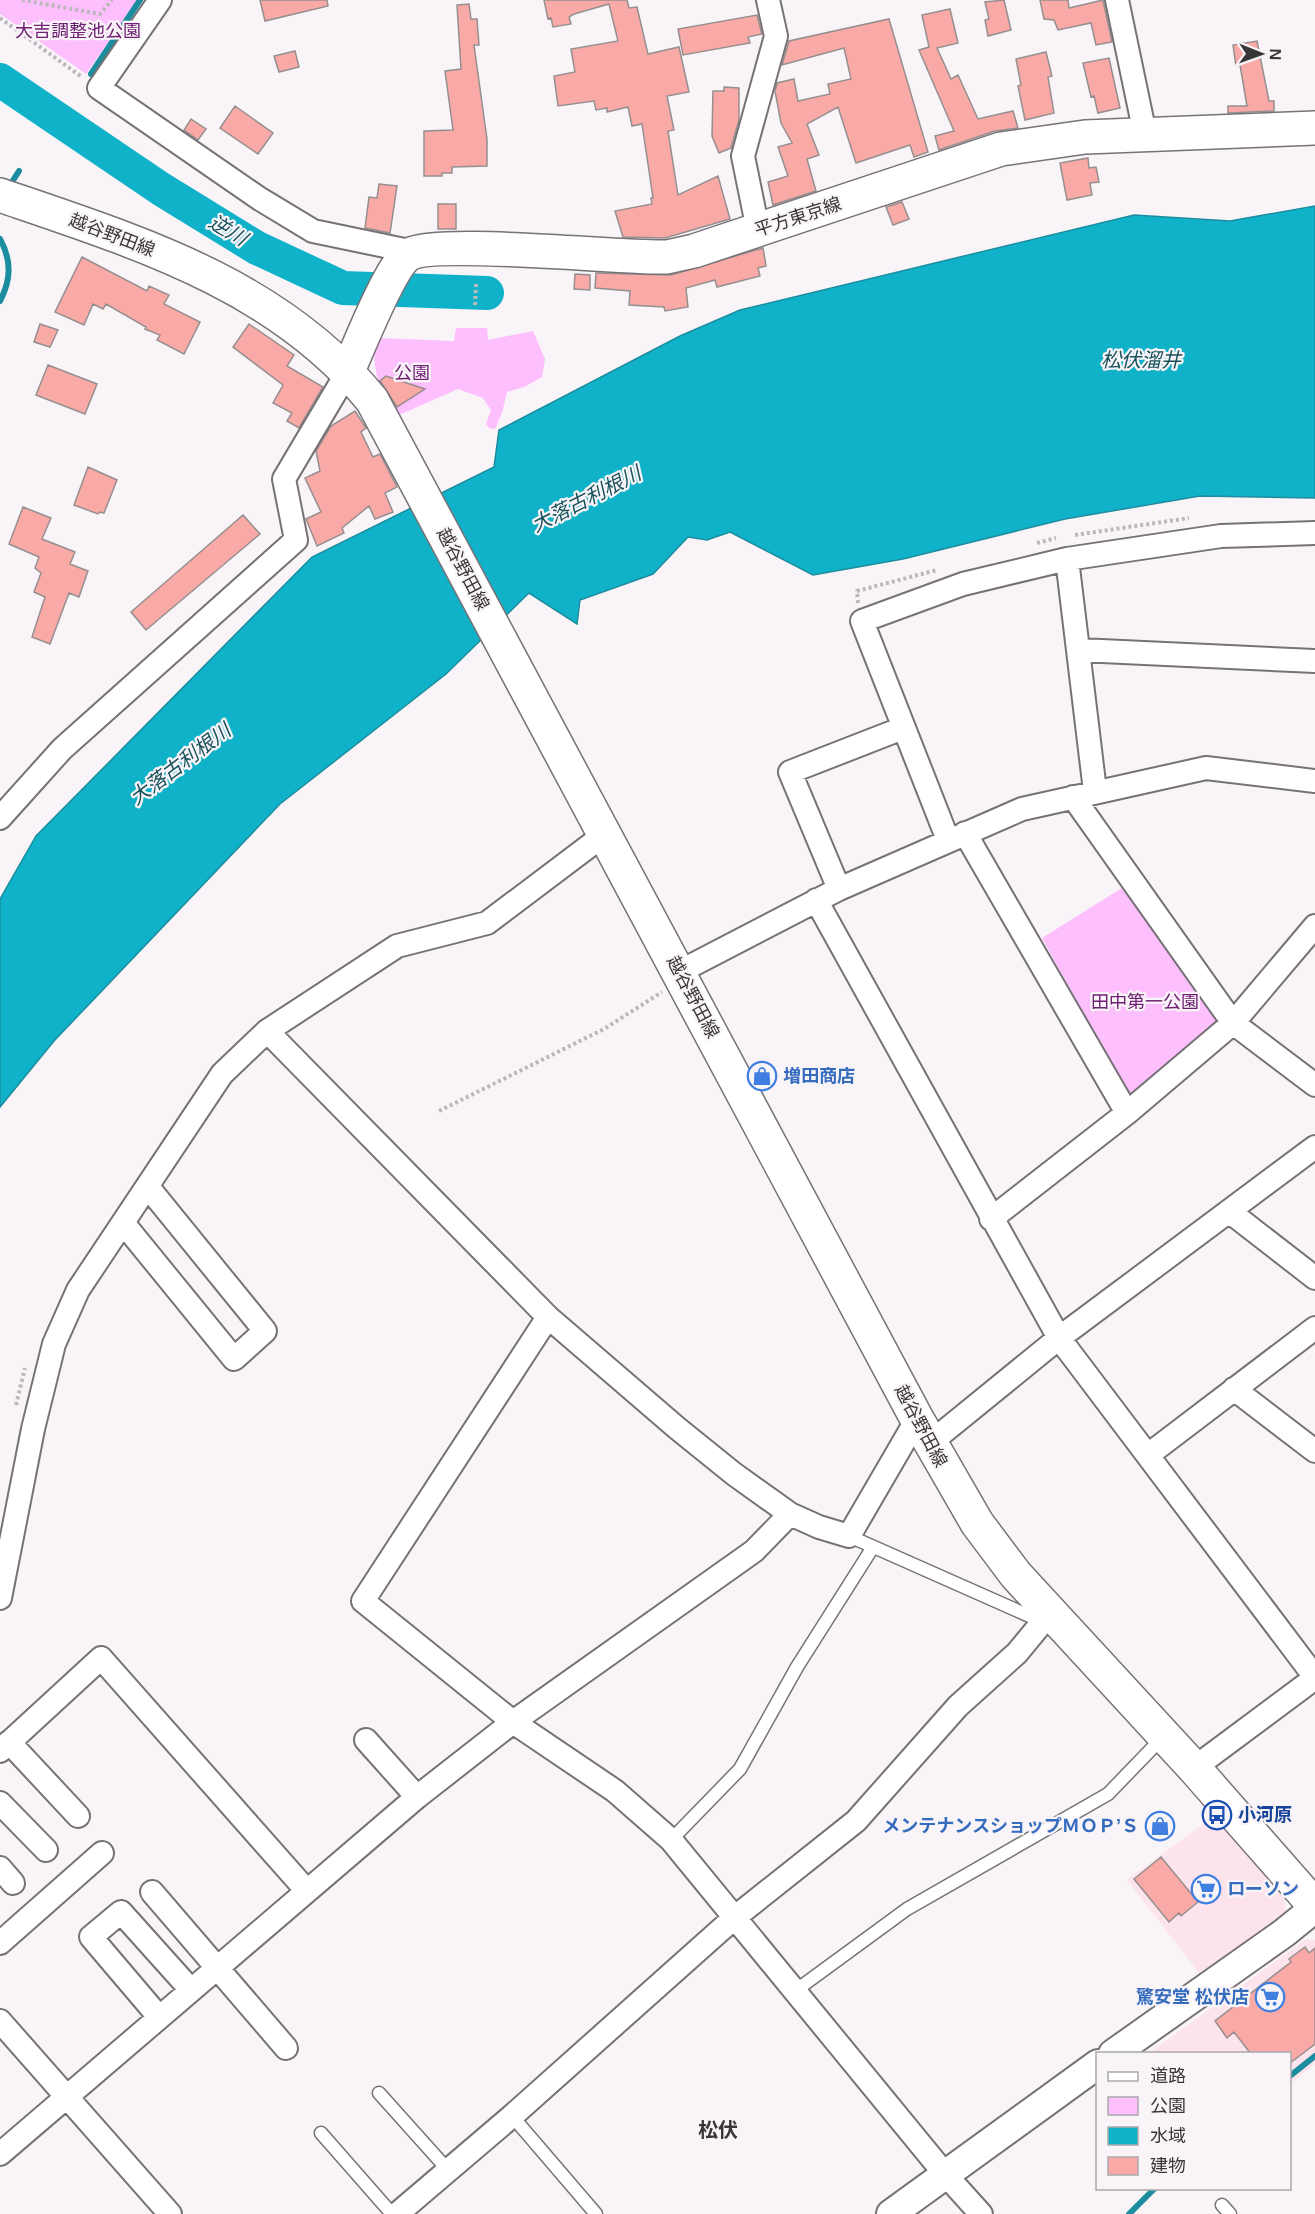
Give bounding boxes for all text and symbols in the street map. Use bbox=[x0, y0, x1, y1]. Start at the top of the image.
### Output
park label: 大吉調整池公園 bbox=[15, 21, 141, 41]
north arrow bbox=[1231, 24, 1291, 84]
text: N bbox=[1267, 48, 1284, 60]
street label: 平方東京線 bbox=[752, 194, 844, 240]
street label: 越谷野田線 bbox=[66, 210, 158, 260]
water label: 逆川 bbox=[205, 210, 253, 251]
water label: 松伏溜井 bbox=[1101, 349, 1183, 371]
park label: 公園 bbox=[394, 363, 430, 383]
water label: 大落古利根川 bbox=[528, 461, 646, 536]
street label: 越谷野田線 bbox=[433, 525, 493, 613]
water label: 大落古利根川 bbox=[125, 718, 236, 809]
street label: 越谷野田線 bbox=[663, 953, 723, 1041]
park label: 田中第一公園 bbox=[1091, 992, 1199, 1012]
shop icon: 増田商店 bbox=[746, 1060, 778, 1092]
place label: 増田商店 bbox=[783, 1066, 855, 1086]
street label: 越谷野田線 bbox=[891, 1382, 951, 1470]
bus stop icon: 小河原 bbox=[1201, 1799, 1233, 1831]
place label: 小河原 bbox=[1238, 1805, 1292, 1825]
shop icon: メンテナンスショップＭＯＰ’Ｓ bbox=[1144, 1810, 1176, 1842]
place label: メンテナンスショップＭＯＰ’Ｓ bbox=[882, 1816, 1139, 1836]
supermarket icon: ローソン bbox=[1190, 1873, 1222, 1905]
place label: ローソン bbox=[1227, 1879, 1299, 1899]
supermarket icon: 驚安堂 松伏店 bbox=[1254, 1981, 1286, 2013]
place label: 驚安堂 松伏店 bbox=[1136, 1987, 1249, 2007]
legend bbox=[1096, 2052, 1291, 2190]
text: 道路 bbox=[1150, 2066, 1186, 2086]
text: 公園 bbox=[1150, 2096, 1186, 2116]
district label: 松伏 bbox=[698, 2119, 738, 2141]
text: 水域 bbox=[1150, 2126, 1186, 2146]
text: 建物 bbox=[1150, 2156, 1186, 2176]

